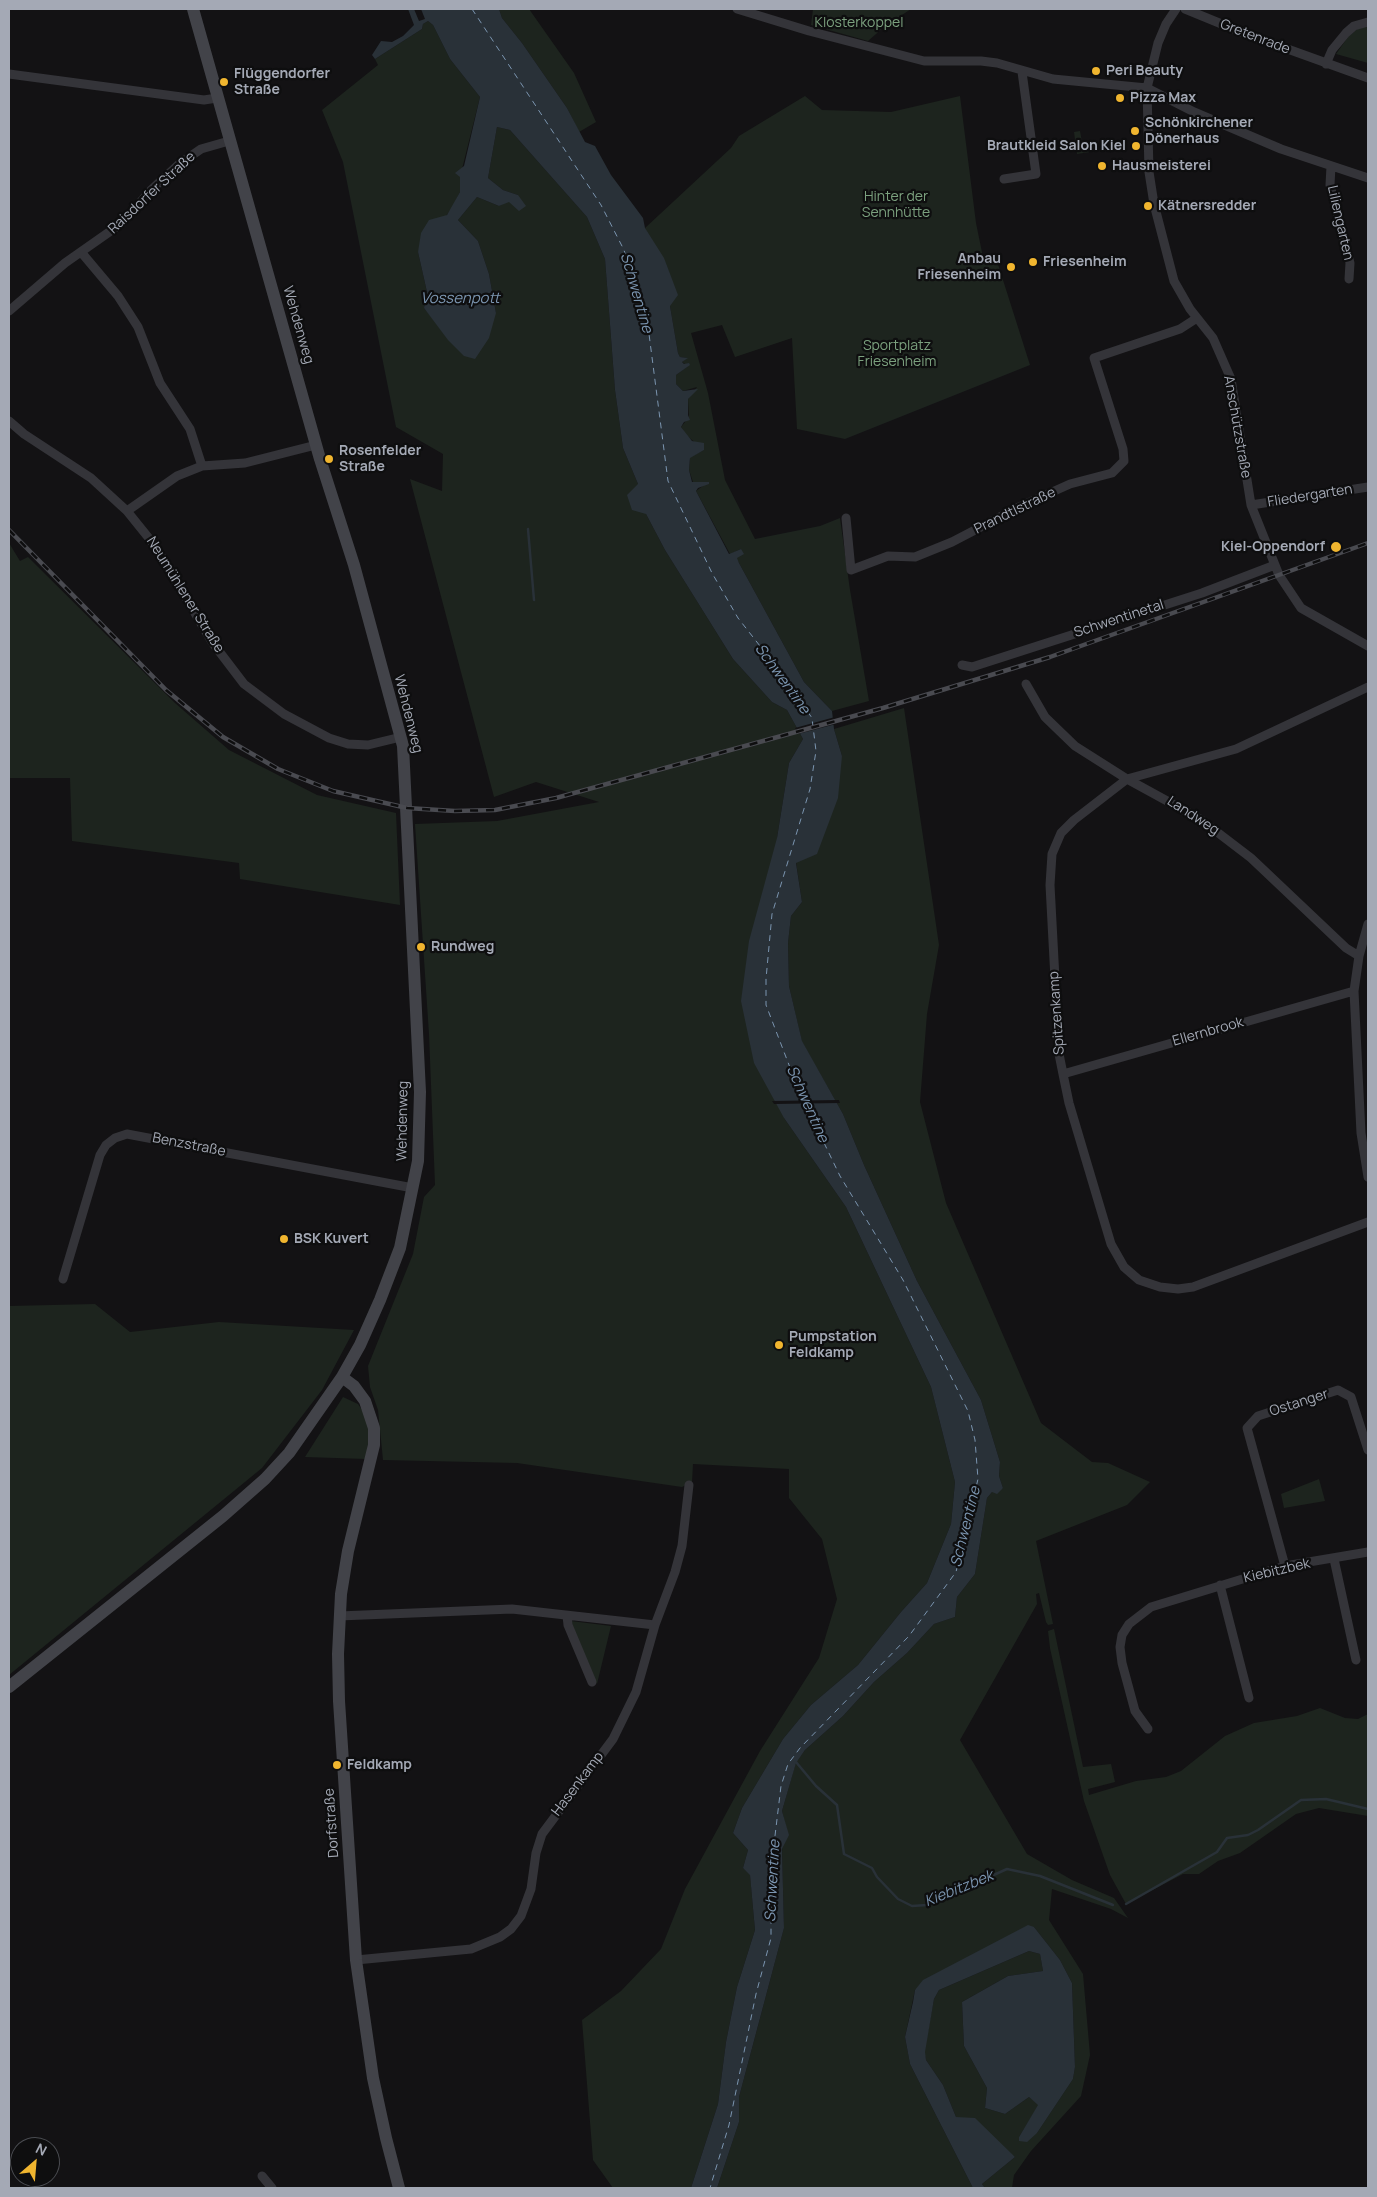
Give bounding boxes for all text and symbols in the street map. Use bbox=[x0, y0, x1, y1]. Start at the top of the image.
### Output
park label: Klosterkoppel bbox=[815, 15, 903, 31]
street label: Gretenrade bbox=[1218, 16, 1292, 58]
place label: Peri Beauty bbox=[1106, 63, 1183, 79]
marker: Peri Beauty bbox=[1090, 65, 1102, 77]
place label: Flüggendorfer Straße bbox=[234, 66, 330, 98]
marker: Flüggendorfer Straße bbox=[218, 76, 230, 88]
place label: Pizza Max bbox=[1130, 90, 1196, 106]
marker: Pizza Max bbox=[1114, 92, 1126, 104]
place label: Schönkirchener Dönerhaus bbox=[1145, 115, 1253, 148]
marker: Schönkirchener Dönerhaus bbox=[1129, 125, 1141, 137]
place label: Brautkleid Salon Kiel bbox=[987, 138, 1126, 154]
marker: Brautkleid Salon Kiel bbox=[1130, 140, 1142, 152]
street label: Raisdorfer Straße bbox=[105, 148, 199, 238]
place label: Hausmeisterei bbox=[1112, 158, 1211, 174]
marker: Hausmeisterei bbox=[1096, 160, 1108, 172]
street label: Liliengarten bbox=[1323, 184, 1357, 262]
park label: Hinter der Sennhütte bbox=[862, 189, 930, 222]
place label: Kätnersredder bbox=[1158, 198, 1256, 214]
marker: Kätnersredder bbox=[1142, 200, 1154, 212]
water label: Schwentine bbox=[616, 251, 656, 335]
place label: Anbau Friesenheim bbox=[917, 251, 1001, 284]
place label: Friesenheim bbox=[1043, 254, 1127, 270]
marker: Friesenheim bbox=[1027, 256, 1039, 268]
marker: Anbau Friesenheim bbox=[1005, 261, 1017, 273]
street label: Wehdenweg bbox=[279, 284, 317, 366]
water label: Vossenpott bbox=[420, 290, 500, 308]
park label: Sportplatz Friesenheim bbox=[858, 338, 936, 371]
street label: Anschützstraße bbox=[1220, 374, 1254, 480]
place label: Rosenfelder Straße bbox=[339, 443, 421, 476]
marker: Rosenfelder Straße bbox=[323, 453, 335, 465]
street label: Fliedergarten bbox=[1266, 481, 1354, 511]
street label: Prandtlstraße bbox=[972, 484, 1058, 538]
street label: Neumühlener Straße bbox=[143, 534, 227, 656]
place label: Kiel-Oppendorf bbox=[1221, 539, 1325, 555]
marker: Kiel-Oppendorf bbox=[1329, 540, 1343, 554]
street label: Schwentinetal bbox=[1072, 597, 1166, 641]
water label: Schwentine bbox=[751, 640, 813, 718]
street label: Wehdenweg bbox=[390, 673, 426, 755]
street label: Landweg bbox=[1164, 793, 1222, 839]
place label: Rundweg bbox=[431, 939, 494, 955]
marker: Rundweg bbox=[415, 941, 427, 953]
street label: Spitzenkamp bbox=[1046, 971, 1068, 1055]
street label: Ellernbrook bbox=[1171, 1014, 1245, 1050]
water label: Schwentine bbox=[782, 1063, 832, 1145]
street label: Wehdenweg bbox=[394, 1081, 412, 1161]
street label: Benzstraße bbox=[151, 1130, 227, 1160]
place label: BSK Kuvert bbox=[294, 1231, 369, 1247]
marker: BSK Kuvert bbox=[278, 1233, 290, 1245]
place label: Pumpstation Feldkamp bbox=[789, 1329, 877, 1361]
marker: Pumpstation Feldkamp bbox=[773, 1339, 785, 1351]
street label: Ostanger bbox=[1268, 1386, 1330, 1420]
water label: Schwentine bbox=[947, 1485, 985, 1569]
street label: Kiebitzbek bbox=[1242, 1555, 1312, 1587]
street label: Hasenkamp bbox=[548, 1749, 608, 1819]
place label: Feldkamp bbox=[347, 1757, 412, 1773]
marker: Feldkamp bbox=[331, 1759, 343, 1771]
street label: Dorfstraße bbox=[321, 1788, 343, 1858]
water label: Schwentine bbox=[762, 1839, 784, 1923]
water label: Kiebitzbek bbox=[922, 1867, 996, 1911]
north arrow bbox=[10, 2137, 60, 2187]
text: N bbox=[33, 2138, 50, 2160]

